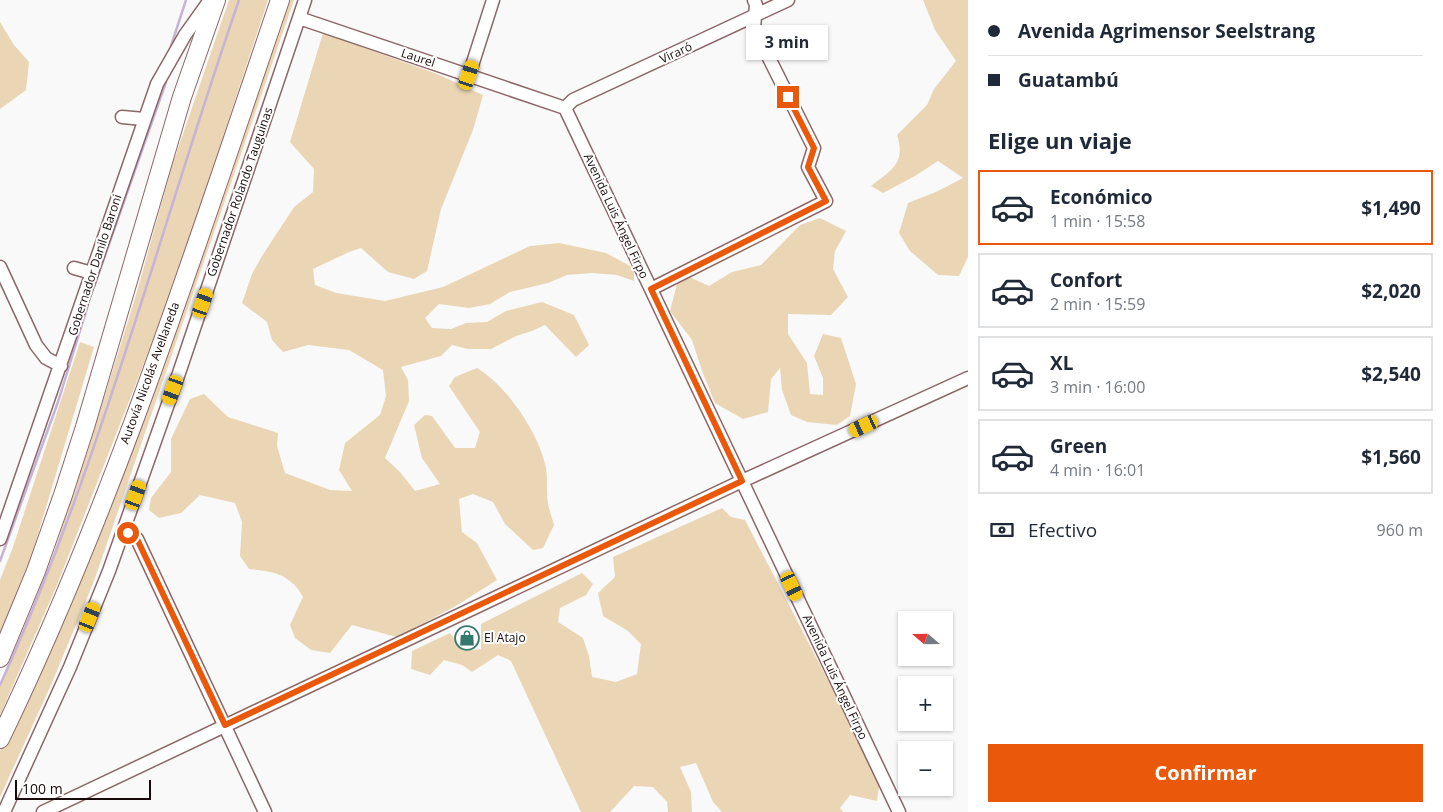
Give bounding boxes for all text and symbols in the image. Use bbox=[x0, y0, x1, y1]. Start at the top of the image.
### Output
text: Avenida Agrimensor Seelstrang bbox=[1018, 18, 1315, 44]
callout: 3 min bbox=[747, 24, 829, 59]
text: 3 min bbox=[765, 31, 809, 53]
street label: Viraró bbox=[657, 38, 695, 67]
street label: Laurel bbox=[399, 44, 437, 71]
car bbox=[457, 58, 480, 92]
text: Guatambú bbox=[1018, 67, 1119, 93]
route end bbox=[777, 86, 799, 108]
street label: Gobernador Rolando Tauguinas bbox=[202, 105, 277, 279]
text: Elige un viaje bbox=[988, 125, 1132, 155]
street label: Avenida Luis Ángel Firpo bbox=[580, 150, 653, 281]
text: Económico bbox=[1050, 184, 1152, 210]
icon: car bbox=[990, 185, 1035, 230]
street label: Gobernador Danilo Baroni bbox=[64, 192, 125, 338]
text: $1,490 bbox=[1361, 195, 1421, 221]
text: 1 min · 15:58 bbox=[1050, 210, 1145, 232]
text: Confort bbox=[1050, 267, 1122, 293]
icon: car bbox=[990, 268, 1035, 313]
text: $2,020 bbox=[1361, 278, 1421, 304]
car bbox=[191, 286, 214, 320]
text: 2 min · 15:59 bbox=[1050, 293, 1145, 315]
street label: Autovía Nicolás Avellaneda bbox=[116, 299, 183, 446]
text: XL bbox=[1050, 350, 1073, 376]
icon: car bbox=[990, 351, 1035, 396]
text: $2,540 bbox=[1361, 361, 1421, 387]
car bbox=[160, 373, 185, 407]
text: 3 min · 16:00 bbox=[1050, 376, 1145, 398]
car bbox=[847, 413, 880, 439]
text: Green bbox=[1050, 433, 1107, 459]
icon: car bbox=[990, 434, 1035, 479]
text: $1,560 bbox=[1361, 444, 1421, 470]
text: 4 min · 16:01 bbox=[1050, 459, 1145, 481]
car bbox=[123, 478, 148, 512]
icon: cash bbox=[988, 516, 1016, 544]
text: Efectivo bbox=[1028, 517, 1097, 543]
text: 960 m bbox=[1377, 519, 1423, 541]
route start bbox=[117, 522, 139, 544]
car bbox=[778, 569, 805, 603]
car bbox=[77, 600, 102, 634]
street label: Avenida Luis Ángel Firpo bbox=[799, 611, 872, 742]
north arrow bbox=[898, 611, 952, 666]
map controls bbox=[898, 611, 953, 796]
shop icon: El Atajo bbox=[454, 625, 480, 651]
place label: El Atajo bbox=[484, 629, 526, 646]
button: + bbox=[898, 676, 953, 731]
button: − bbox=[898, 741, 953, 796]
button: Confirmar bbox=[988, 744, 1423, 802]
scale bar bbox=[15, 777, 151, 800]
text: 100 m bbox=[22, 779, 63, 798]

